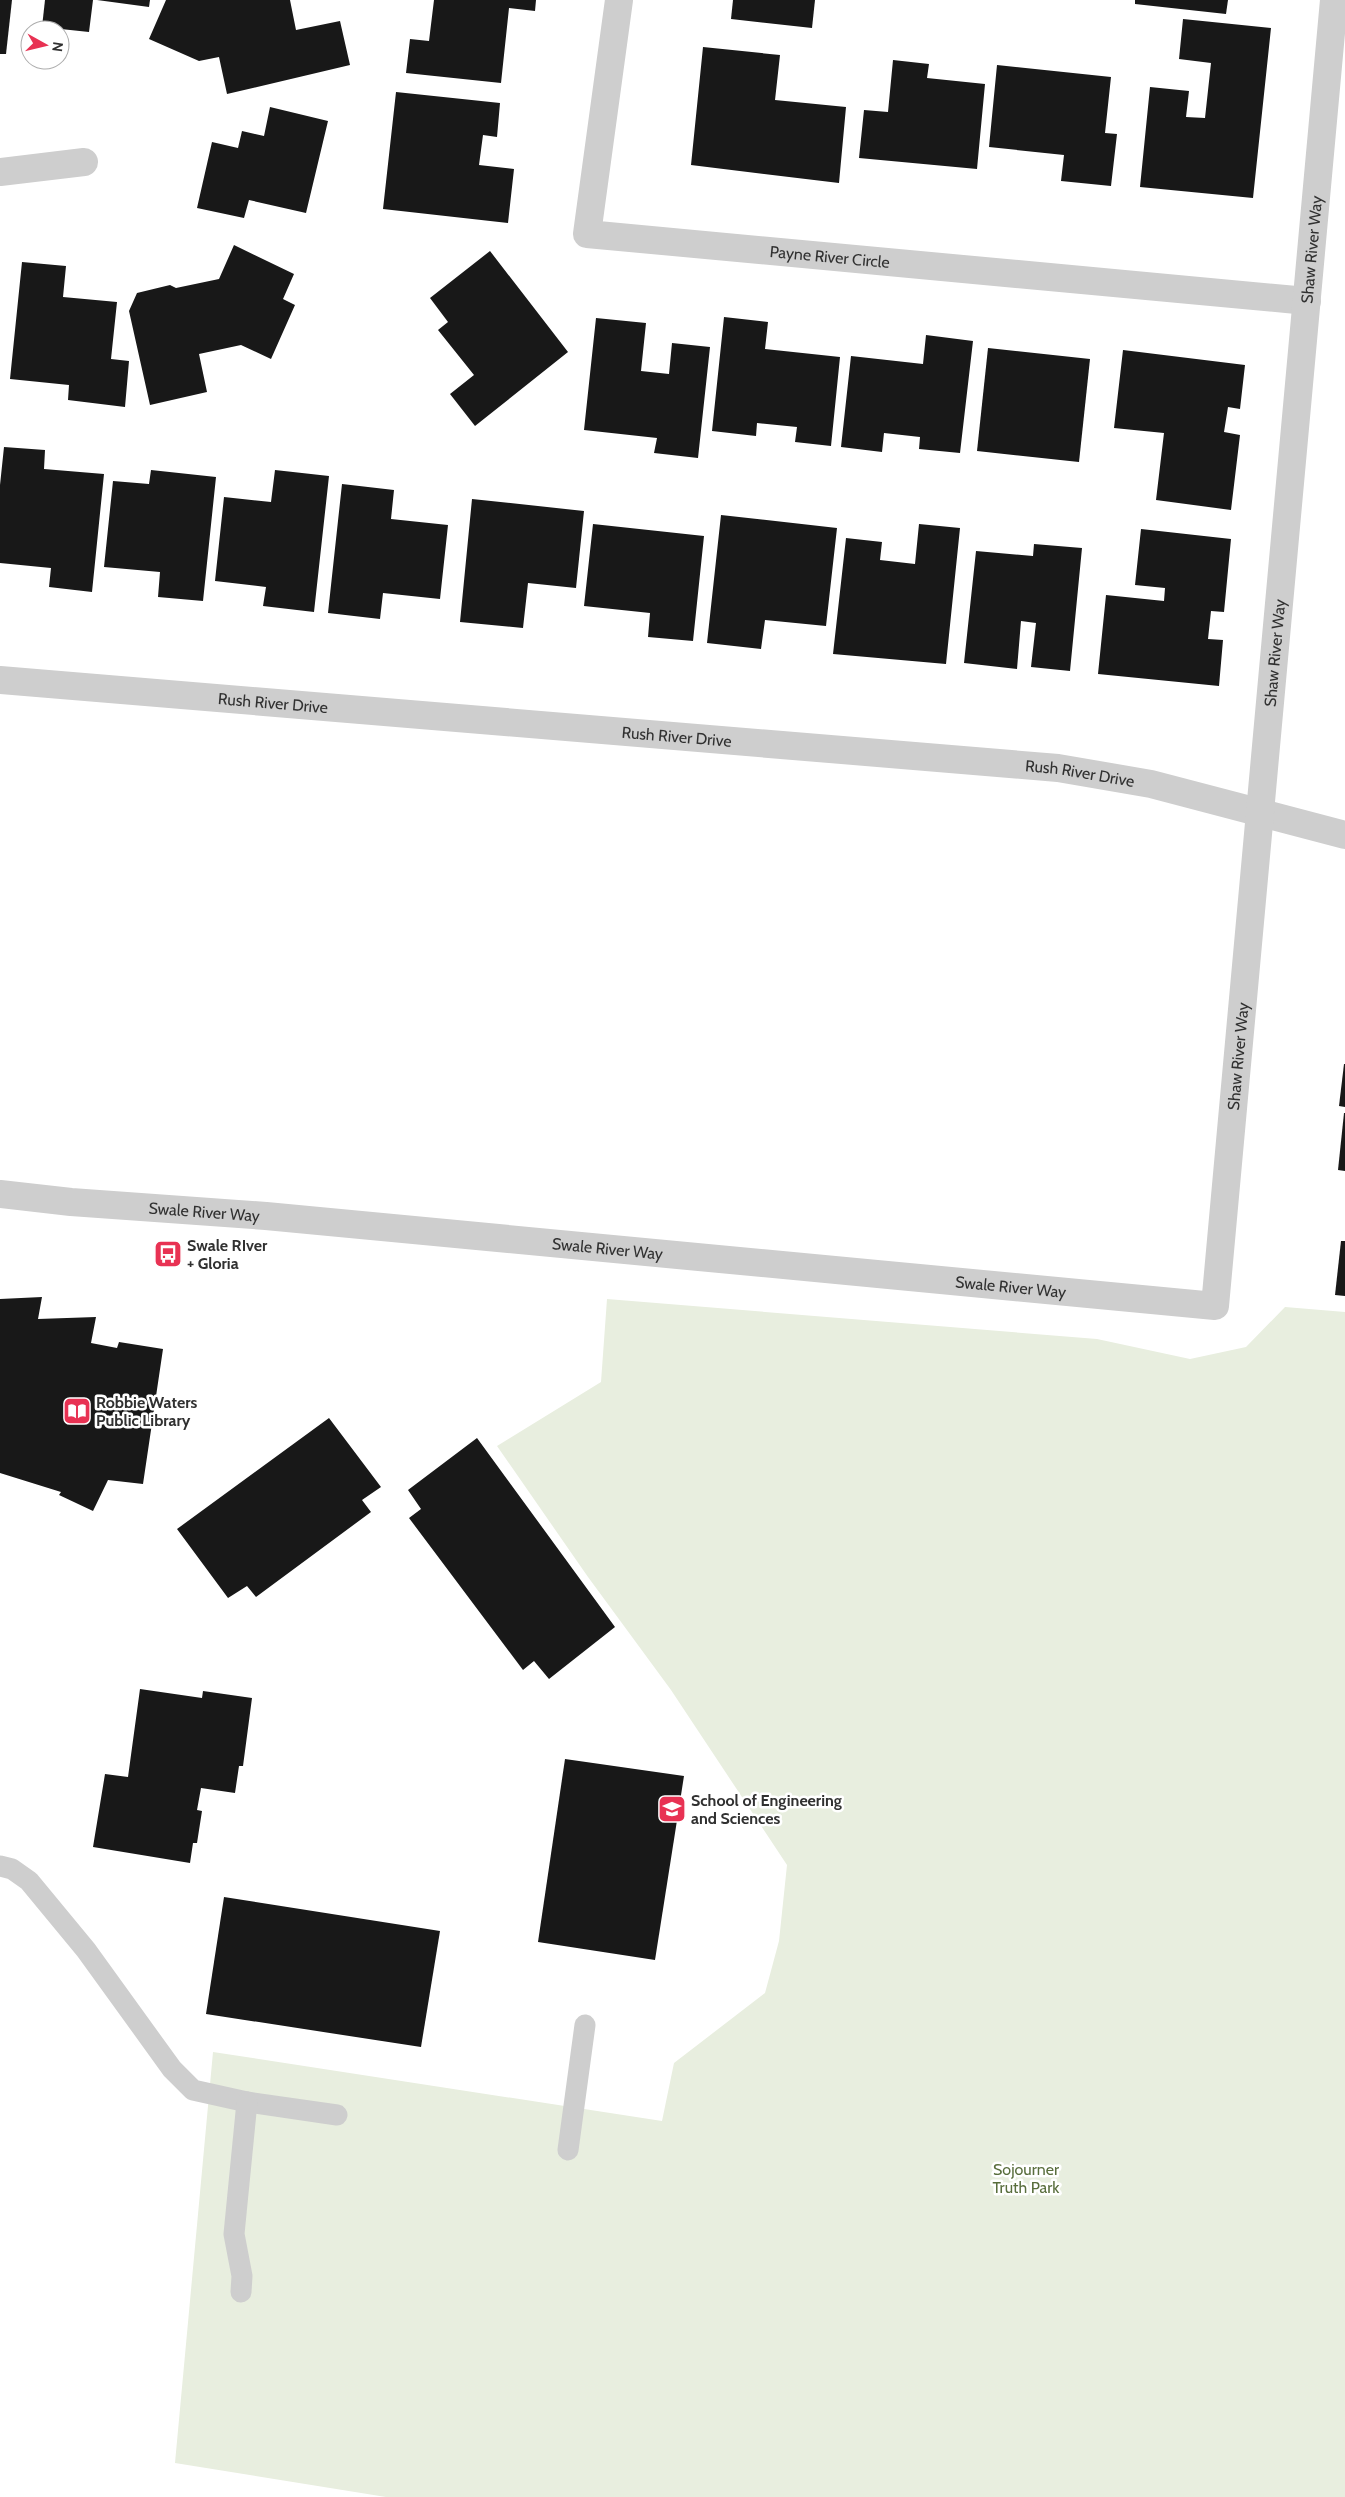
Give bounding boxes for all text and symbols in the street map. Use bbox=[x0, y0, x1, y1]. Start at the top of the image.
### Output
north arrow bbox=[20, 20, 70, 70]
text: N bbox=[48, 41, 67, 53]
street label: Shaw River Way bbox=[1297, 195, 1326, 304]
street label: Payne River Circle bbox=[769, 242, 891, 272]
street label: Shaw River Way bbox=[1261, 598, 1289, 708]
street label: Rush River Drive bbox=[217, 689, 329, 717]
street label: Rush River Drive bbox=[621, 723, 732, 751]
street label: Rush River Drive bbox=[1024, 756, 1136, 791]
street label: Shaw River Way bbox=[1224, 1002, 1253, 1111]
street label: Swale River Way bbox=[148, 1199, 260, 1226]
street label: Swale River Way bbox=[551, 1234, 664, 1264]
place label: Swale RIver + Gloria bbox=[187, 1236, 268, 1273]
bus stop icon: Swale RIver + Gloria bbox=[153, 1239, 183, 1269]
street label: Swale River Way bbox=[954, 1272, 1067, 1302]
place label: Robbie Waters Public Library bbox=[96, 1393, 197, 1430]
library icon: Robbie Waters Public Library bbox=[62, 1396, 92, 1426]
place label: School of Engineering and Sciences bbox=[691, 1791, 842, 1828]
school or university icon: School of Engineering and Sciences bbox=[657, 1794, 687, 1824]
park label: Sojourner Truth Park bbox=[992, 2160, 1060, 2197]

